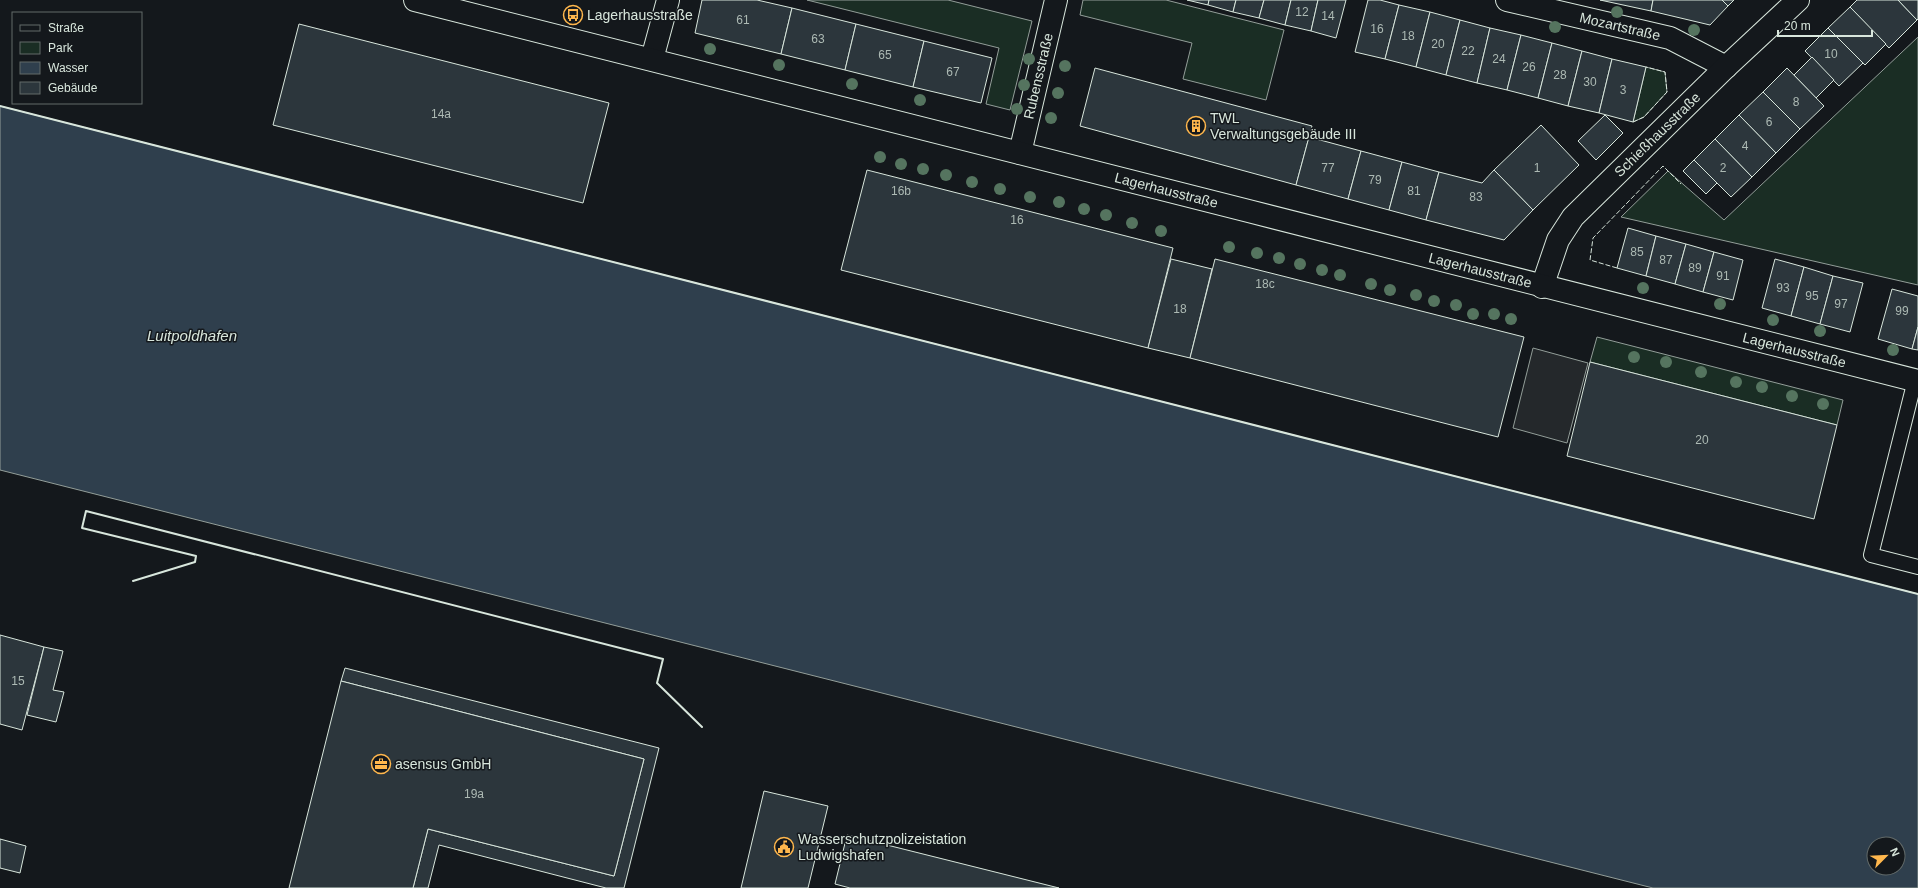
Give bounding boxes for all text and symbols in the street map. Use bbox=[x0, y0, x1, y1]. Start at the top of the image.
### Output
bus stop icon: Lagerhausstraße bbox=[562, 4, 584, 26]
house number: 12 bbox=[1295, 5, 1309, 19]
place label: Lagerhausstraße bbox=[587, 7, 693, 23]
house number: 14 bbox=[1321, 9, 1335, 23]
street label: Mozartstraße bbox=[1578, 9, 1662, 44]
legend bbox=[12, 12, 142, 104]
scale bar bbox=[1778, 12, 1872, 38]
house number: 61 bbox=[736, 13, 750, 27]
text: 20 m bbox=[1784, 19, 1811, 33]
text: Straße bbox=[48, 21, 84, 35]
house number: 16 bbox=[1370, 22, 1384, 36]
house number: 18 bbox=[1401, 29, 1415, 43]
street label: Rubensstraße bbox=[1020, 31, 1056, 121]
house number: 63 bbox=[811, 32, 825, 46]
house number: 20 bbox=[1431, 37, 1445, 51]
text: Park bbox=[48, 41, 74, 55]
house number: 22 bbox=[1461, 44, 1475, 58]
house number: 10 bbox=[1824, 47, 1838, 61]
house number: 65 bbox=[878, 48, 892, 62]
house number: 24 bbox=[1492, 52, 1506, 66]
house number: 26 bbox=[1522, 60, 1536, 74]
text: Wasser bbox=[48, 61, 88, 75]
house number: 67 bbox=[946, 65, 960, 79]
house number: 28 bbox=[1553, 68, 1567, 82]
house number: 30 bbox=[1583, 75, 1597, 89]
text: Gebäude bbox=[48, 81, 98, 95]
house number: 3 bbox=[1620, 83, 1627, 97]
street label: Schießhausstraße bbox=[1611, 89, 1704, 180]
house number: 8 bbox=[1793, 95, 1800, 109]
house number: 14a bbox=[431, 107, 451, 121]
place label: TWL Verwaltungsgebäude III bbox=[1210, 110, 1356, 142]
building icon: TWL Verwaltungsgebäude III bbox=[1185, 115, 1207, 137]
house number: 6 bbox=[1766, 115, 1773, 129]
house number: 4 bbox=[1742, 139, 1749, 153]
house number: 77 bbox=[1321, 161, 1335, 175]
house number: 1 bbox=[1534, 161, 1541, 175]
house number: 2 bbox=[1720, 161, 1727, 175]
street label: Lagerhausstraße bbox=[1113, 169, 1220, 211]
house number: 79 bbox=[1368, 173, 1382, 187]
house number: 16b bbox=[891, 184, 911, 198]
house number: 81 bbox=[1407, 184, 1421, 198]
house number: 83 bbox=[1469, 190, 1483, 204]
house number: 16 bbox=[1010, 213, 1024, 227]
house number: 85 bbox=[1630, 245, 1644, 259]
street label: Lagerhausstraße bbox=[1427, 249, 1534, 291]
house number: 87 bbox=[1659, 253, 1673, 267]
house number: 89 bbox=[1688, 261, 1702, 275]
house number: 91 bbox=[1716, 269, 1730, 283]
house number: 18c bbox=[1255, 277, 1275, 291]
house number: 93 bbox=[1776, 281, 1790, 295]
house number: 95 bbox=[1805, 289, 1819, 303]
house number: 97 bbox=[1834, 297, 1848, 311]
house number: 18 bbox=[1173, 302, 1187, 316]
house number: 99 bbox=[1895, 304, 1909, 318]
water label: Luitpoldhafen bbox=[147, 327, 237, 344]
street label: Lagerhausstraße bbox=[1741, 329, 1848, 371]
house number: 20 bbox=[1695, 433, 1709, 447]
house number: 15 bbox=[11, 674, 25, 688]
office icon: asensus GmbH bbox=[370, 753, 392, 775]
place label: asensus GmbH bbox=[395, 756, 491, 772]
house number: 19a bbox=[464, 787, 484, 801]
place label: Wasserschutzpolizeistation Ludwigshafen bbox=[798, 831, 966, 863]
public building icon: Wasserschutzpolizeistation Ludwigshafen bbox=[773, 836, 795, 858]
north arrow bbox=[1866, 836, 1906, 876]
text: N bbox=[1888, 846, 1902, 858]

